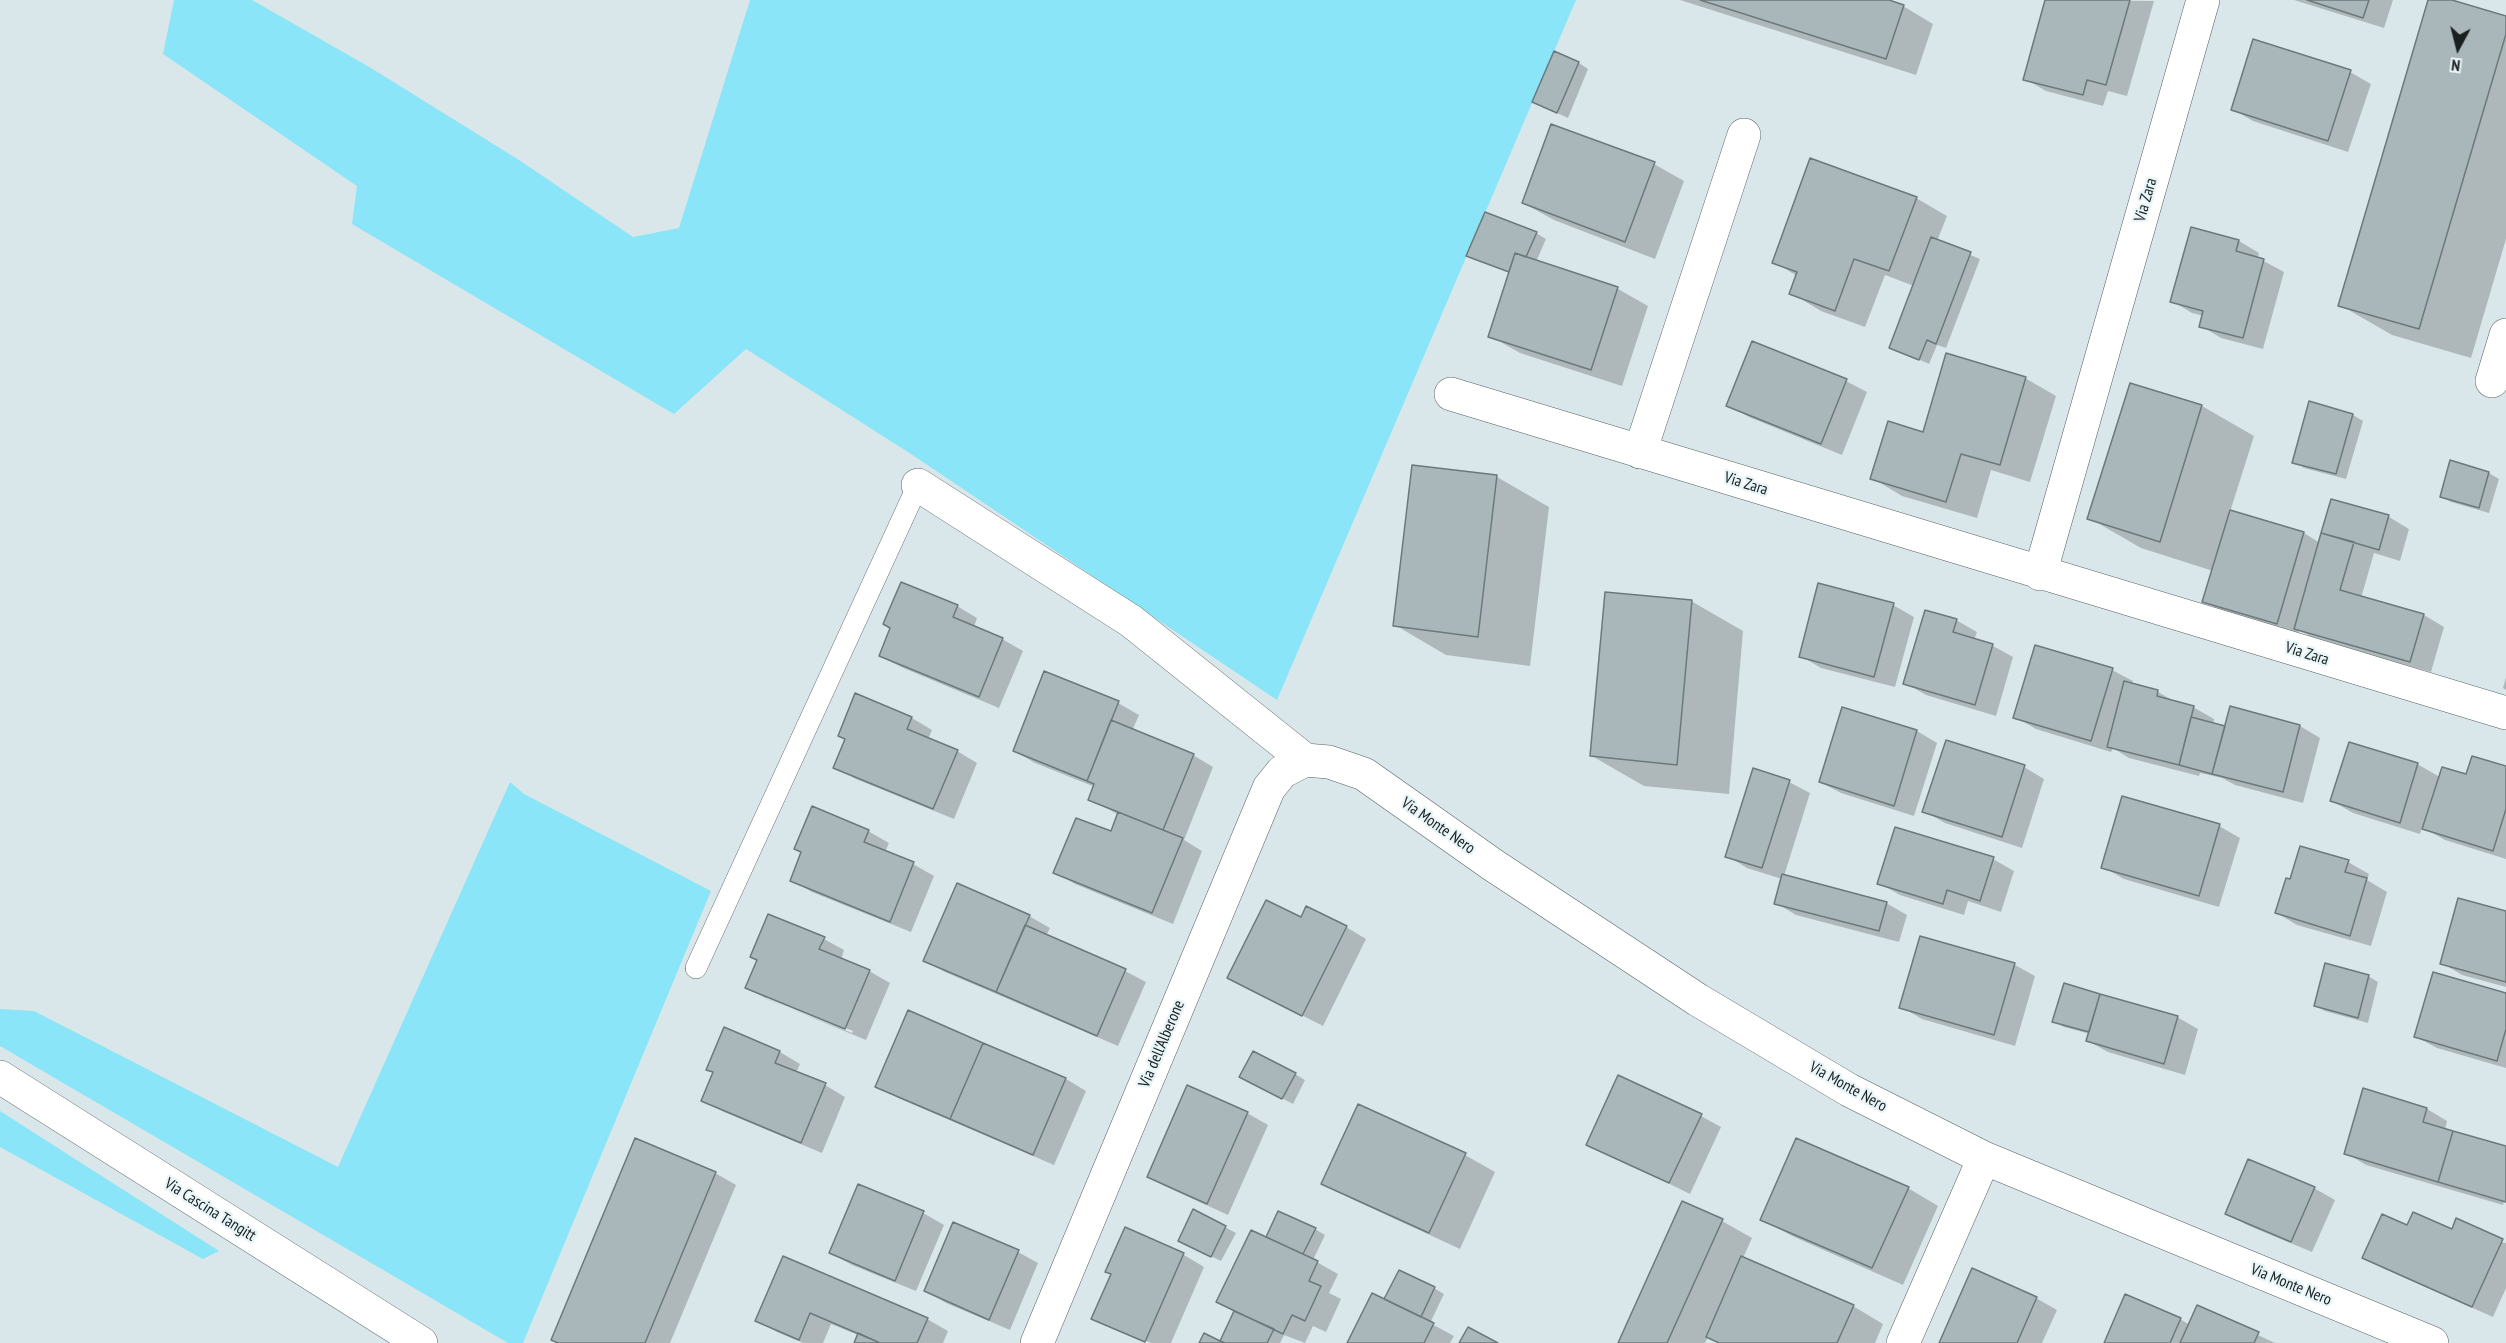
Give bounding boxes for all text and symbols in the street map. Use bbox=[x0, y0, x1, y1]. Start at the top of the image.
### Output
north arrow bbox=[2428, 18, 2488, 78]
text: N bbox=[2450, 55, 2461, 76]
street label: Via Zara bbox=[2131, 176, 2161, 224]
street label: Via Zara bbox=[1722, 468, 1770, 500]
street label: Via Zara bbox=[2283, 638, 2331, 670]
street label: Via Monte Nero bbox=[1397, 794, 1479, 858]
street label: Via dell'Alberone bbox=[1135, 998, 1189, 1090]
street label: Via Monte Nero bbox=[1806, 1058, 1890, 1116]
street label: Via Cascina Tangitt bbox=[161, 1174, 259, 1246]
street label: Via Monte Nero bbox=[2248, 1260, 2334, 1310]

